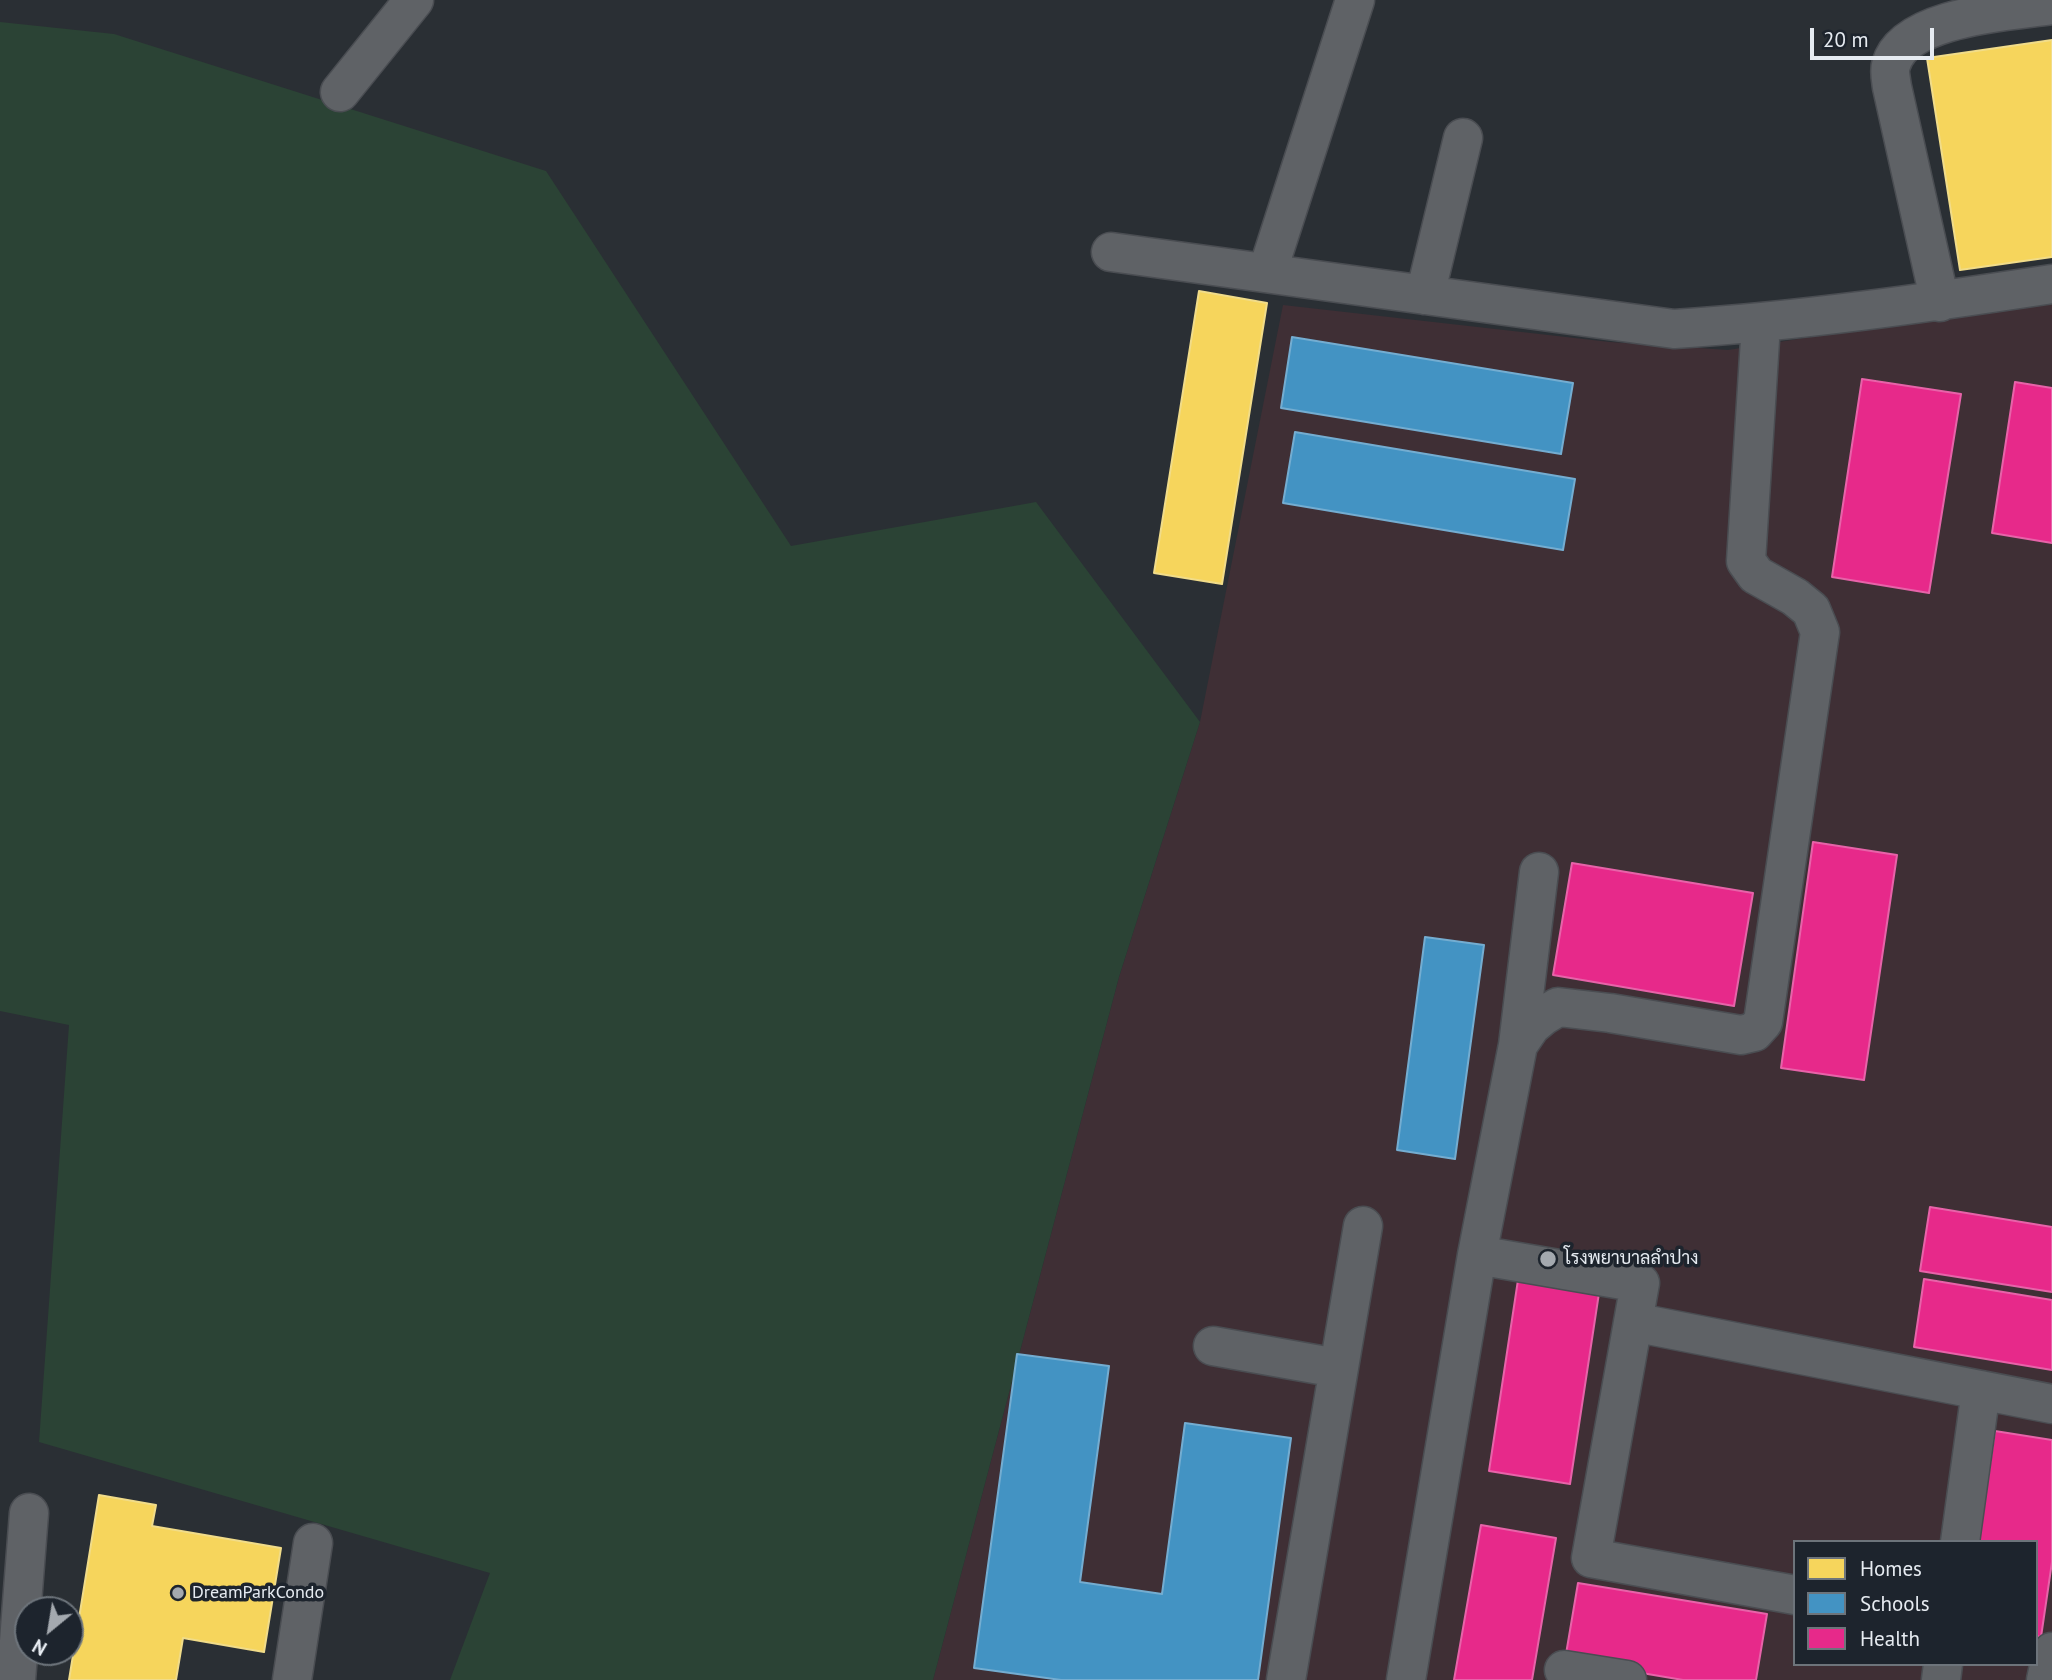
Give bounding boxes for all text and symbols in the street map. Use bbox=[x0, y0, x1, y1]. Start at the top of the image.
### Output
scale bar bbox=[1814, 14, 1938, 58]
text: 20 m bbox=[1823, 26, 1869, 53]
place label: โรงพยาบาลลำปาง bbox=[1564, 1248, 1698, 1270]
marker: โรงพยาบาลลำปาง bbox=[1538, 1249, 1558, 1269]
legend bbox=[1793, 1540, 2038, 1666]
text: Homes bbox=[1860, 1555, 1922, 1582]
place label: DreamParkCondo bbox=[192, 1582, 324, 1604]
marker: DreamParkCondo bbox=[170, 1585, 186, 1601]
text: Schools bbox=[1860, 1590, 1930, 1617]
north arrow bbox=[14, 1596, 84, 1666]
text: Health bbox=[1860, 1625, 1920, 1652]
text: N bbox=[28, 1634, 51, 1661]

